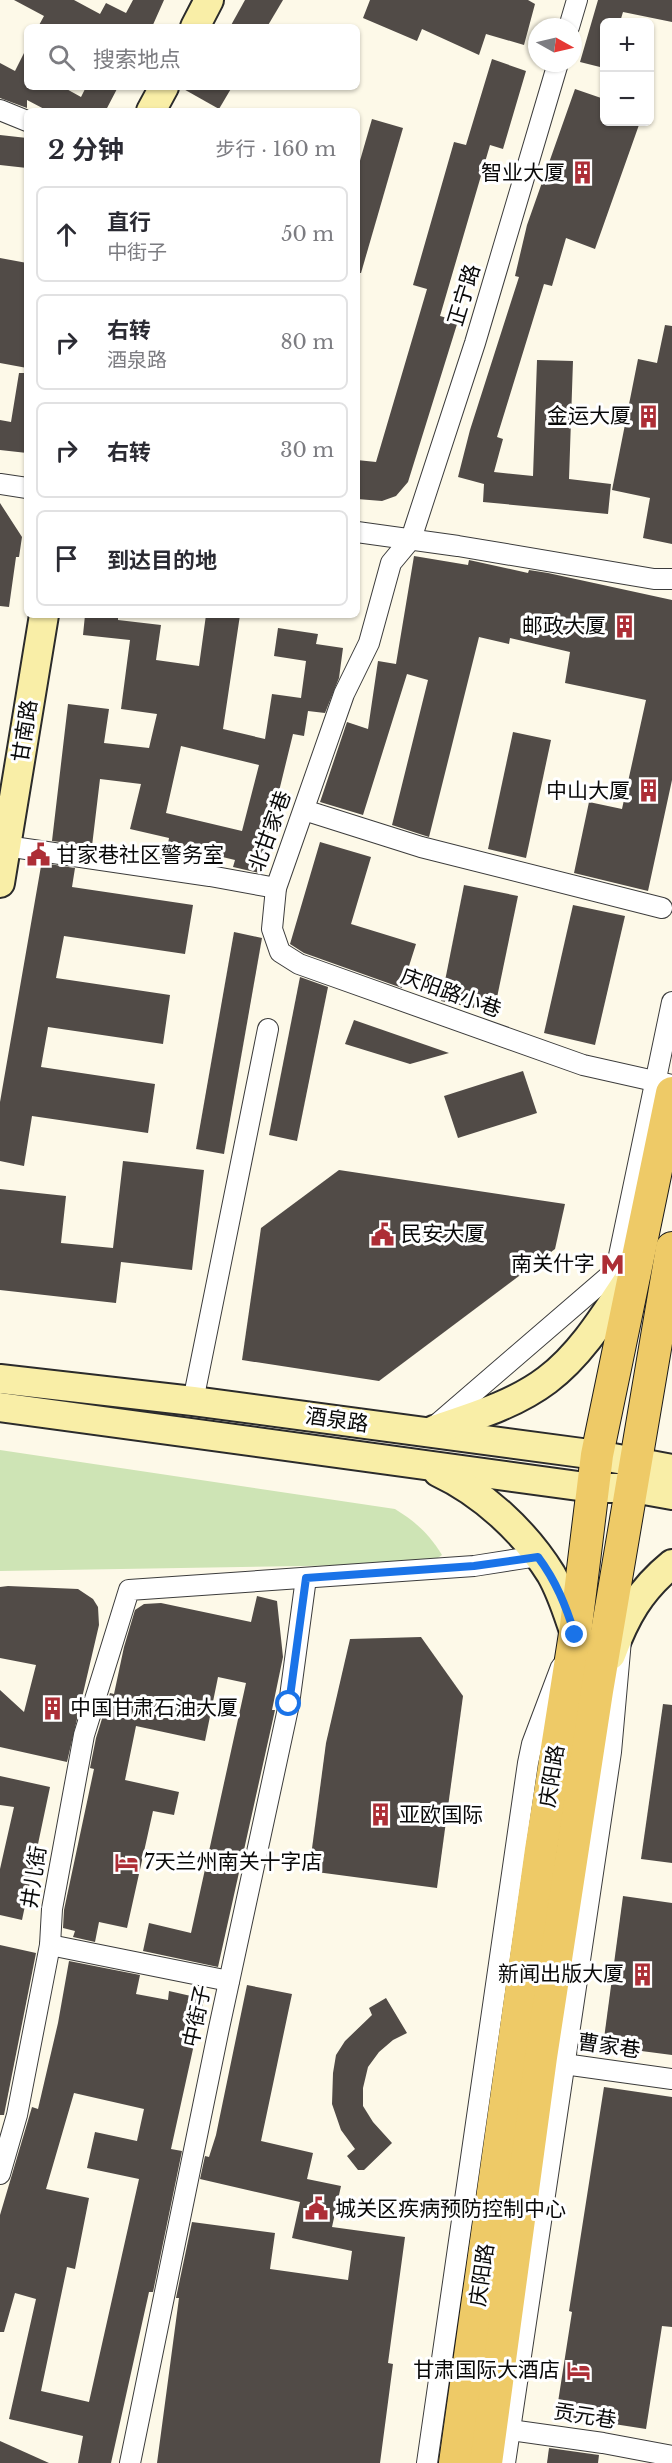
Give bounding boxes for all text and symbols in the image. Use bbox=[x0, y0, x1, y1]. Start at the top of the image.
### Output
north arrow bbox=[528, 18, 582, 72]
map controls bbox=[600, 18, 654, 126]
button: + bbox=[600, 18, 654, 72]
search box bbox=[24, 24, 360, 90]
icon: search bbox=[45, 41, 78, 74]
text: 搜索地点 bbox=[93, 46, 181, 73]
button: − bbox=[600, 72, 654, 126]
text: 2 分钟 bbox=[48, 134, 124, 166]
text: 步行 · 160 m bbox=[216, 137, 336, 161]
place label: 智业大厦 bbox=[481, 160, 565, 186]
building icon: 智业大厦 bbox=[570, 160, 596, 186]
text: 直行 bbox=[107, 209, 151, 236]
icon: ahead bbox=[50, 218, 83, 251]
text: 50 m bbox=[281, 222, 334, 246]
text: 中街子 bbox=[107, 240, 167, 264]
street label: 正宁路 bbox=[442, 261, 486, 329]
text: 右转 bbox=[107, 317, 151, 344]
icon: right bbox=[50, 326, 83, 359]
text: 80 m bbox=[280, 330, 334, 354]
text: 酒泉路 bbox=[107, 348, 167, 372]
place label: 金运大厦 bbox=[547, 403, 631, 429]
building icon: 金运大厦 bbox=[636, 403, 662, 429]
icon: right bbox=[50, 434, 83, 467]
text: 30 m bbox=[280, 438, 334, 462]
text: 右转 bbox=[107, 439, 151, 466]
icon: arrive bbox=[50, 542, 83, 575]
text: 到达目的地 bbox=[107, 547, 217, 574]
place label: 邮政大厦 bbox=[522, 613, 606, 639]
building icon: 邮政大厦 bbox=[611, 613, 637, 639]
street label: 甘南路 bbox=[7, 698, 43, 764]
place label: 中山大厦 bbox=[546, 778, 630, 804]
building icon: 中山大厦 bbox=[635, 778, 661, 804]
street label: 北甘家巷 bbox=[243, 787, 297, 875]
public building icon: 甘家巷社区警务室 bbox=[25, 842, 51, 868]
place label: 甘家巷社区警务室 bbox=[56, 842, 224, 868]
street label: 庆阳路小巷 bbox=[397, 963, 505, 1023]
public building icon: 民安大厦 bbox=[370, 1221, 396, 1247]
place label: 民安大厦 bbox=[401, 1221, 485, 1247]
place label: 南关什字 bbox=[511, 1251, 595, 1277]
metro station icon: 南关什字 bbox=[600, 1251, 626, 1277]
street label: 酒泉路 bbox=[304, 1403, 370, 1437]
route end bbox=[561, 1621, 587, 1647]
route start bbox=[275, 1690, 301, 1716]
building icon: 中国甘肃石油大厦 bbox=[39, 1695, 65, 1721]
place label: 中国甘肃石油大厦 bbox=[70, 1695, 238, 1721]
street label: 庆阳路 bbox=[534, 1743, 570, 1809]
building icon: 亚欧国际 bbox=[368, 1802, 394, 1828]
place label: 亚欧国际 bbox=[399, 1802, 483, 1828]
street label: 井儿街 bbox=[16, 1844, 52, 1910]
hotel icon: 7天兰州南关十字店 bbox=[113, 1849, 139, 1875]
place label: 7天兰州南关十字店 bbox=[144, 1849, 323, 1875]
place label: 新闻出版大厦 bbox=[498, 1961, 624, 1987]
building icon: 新闻出版大厦 bbox=[629, 1961, 655, 1987]
street label: 中街子 bbox=[178, 1982, 216, 2050]
street label: 曹家巷 bbox=[576, 2029, 642, 2063]
public building icon: 城关区疾病预防控制中心 bbox=[304, 2196, 330, 2222]
place label: 城关区疾病预防控制中心 bbox=[335, 2196, 566, 2222]
street label: 庆阳路 bbox=[465, 2242, 499, 2308]
place label: 甘肃国际大酒店 bbox=[413, 2357, 560, 2383]
hotel icon: 甘肃国际大酒店 bbox=[565, 2357, 591, 2383]
street label: 贡元巷 bbox=[552, 2398, 618, 2434]

